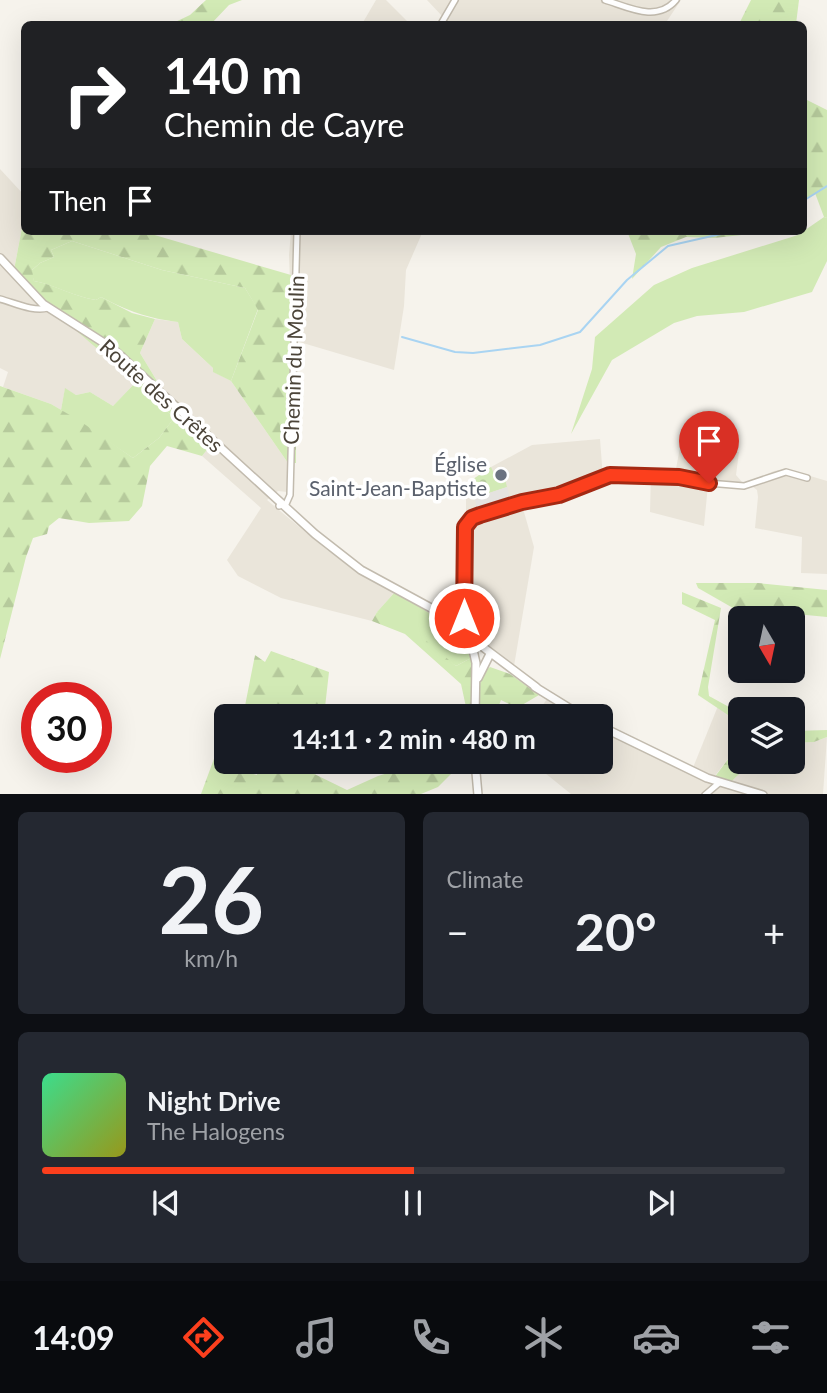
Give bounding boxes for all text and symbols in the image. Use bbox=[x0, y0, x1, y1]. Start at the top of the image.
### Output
text: 140 m bbox=[164, 46, 302, 104]
icon: right bbox=[49, 49, 140, 140]
text: Chemin de Cayre bbox=[164, 105, 404, 144]
icon: arrive bbox=[121, 182, 159, 220]
text: Then bbox=[49, 185, 107, 217]
street label: Chemin du Moulin bbox=[278, 275, 308, 445]
street label: Route des Crêtes bbox=[95, 333, 229, 457]
pin bbox=[679, 411, 739, 483]
icon: arrive bbox=[690, 422, 728, 460]
place label: Église Saint-Jean-Baptiste bbox=[309, 451, 487, 500]
marker: Église Saint-Jean-Baptiste bbox=[493, 467, 509, 483]
position arrow bbox=[427, 581, 501, 655]
north arrow bbox=[728, 606, 805, 682]
map controls bbox=[728, 606, 805, 774]
speed limit sign: 30 bbox=[21, 682, 112, 773]
button: layers bbox=[728, 697, 805, 774]
text: 14:11 · 2 min · 480 m bbox=[291, 723, 536, 755]
text: 26 bbox=[158, 844, 264, 953]
text: Climate bbox=[447, 865, 523, 893]
text: 20° bbox=[575, 900, 657, 962]
text: − bbox=[447, 909, 469, 955]
text: + bbox=[763, 909, 785, 955]
text: km/h bbox=[184, 944, 238, 972]
text: Night Drive bbox=[147, 1085, 281, 1117]
text: The Halogens bbox=[147, 1117, 285, 1145]
icon: previous bbox=[147, 1184, 185, 1222]
icon: pause bbox=[394, 1184, 432, 1222]
icon: next bbox=[642, 1184, 680, 1222]
icon: directions bbox=[179, 1313, 228, 1362]
icon: music bbox=[292, 1313, 341, 1362]
icon: phone bbox=[406, 1313, 455, 1362]
icon: climate bbox=[519, 1313, 568, 1362]
icon: car bbox=[632, 1313, 681, 1362]
icon: filters bbox=[746, 1313, 795, 1362]
text: 14:09 bbox=[32, 1318, 115, 1357]

